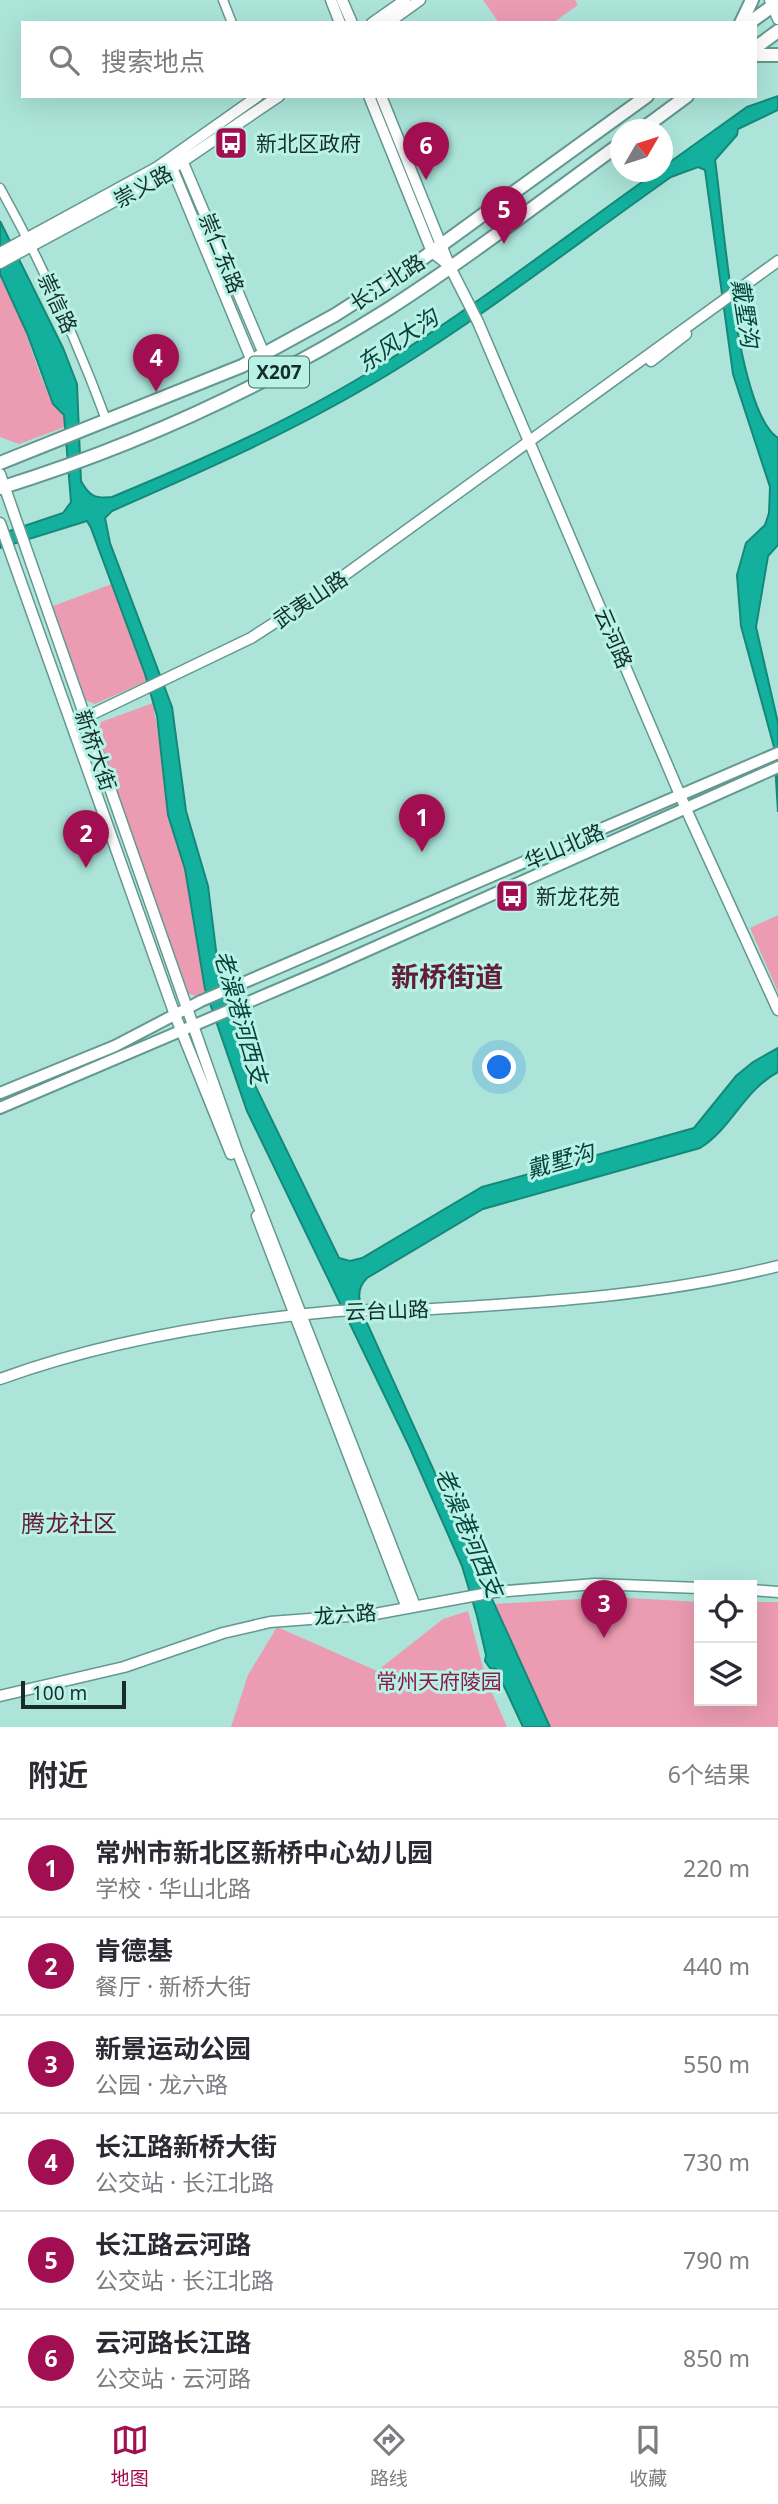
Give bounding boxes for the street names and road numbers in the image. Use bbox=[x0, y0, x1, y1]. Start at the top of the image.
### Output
street label: 崇义路 bbox=[109, 158, 177, 214]
street label: 崇仁东路 bbox=[193, 209, 251, 297]
street label: 长江北路 bbox=[344, 247, 430, 317]
street label: 崇信路 bbox=[32, 269, 84, 337]
road number: X207 bbox=[249, 356, 309, 388]
street label: 武夷山路 bbox=[267, 564, 353, 634]
street label: 云河路 bbox=[589, 604, 639, 672]
street label: 新桥大街 bbox=[69, 706, 123, 794]
street label: 华山北路 bbox=[520, 817, 608, 875]
street label: 云台山路 bbox=[345, 1295, 429, 1325]
street label: 龙六路 bbox=[313, 1598, 377, 1630]

